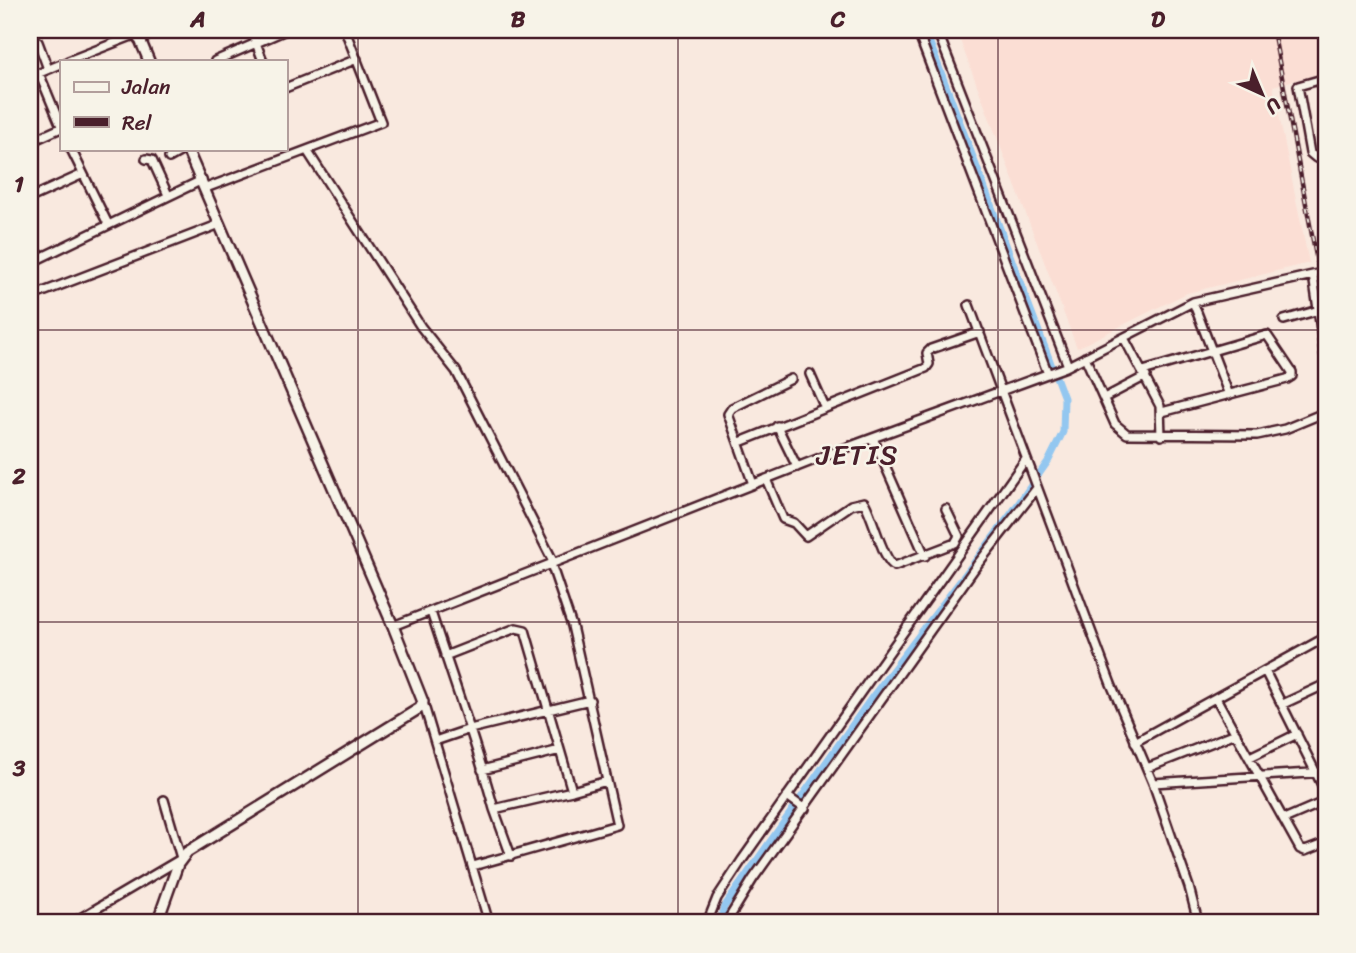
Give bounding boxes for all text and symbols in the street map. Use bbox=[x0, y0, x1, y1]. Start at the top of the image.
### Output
text: A bbox=[189, 0, 206, 40]
text: B bbox=[511, 0, 526, 40]
text: C bbox=[830, 0, 846, 40]
text: D bbox=[1151, 0, 1166, 40]
legend bbox=[60, 60, 287, 150]
north arrow bbox=[1226, 60, 1296, 130]
text: Jalan bbox=[121, 68, 170, 106]
text: U bbox=[1256, 90, 1289, 123]
text: Rel bbox=[122, 104, 153, 142]
text: 1 bbox=[14, 164, 24, 205]
district label: JETIS bbox=[816, 430, 899, 479]
text: 2 bbox=[11, 456, 26, 497]
text: 3 bbox=[12, 748, 26, 789]

